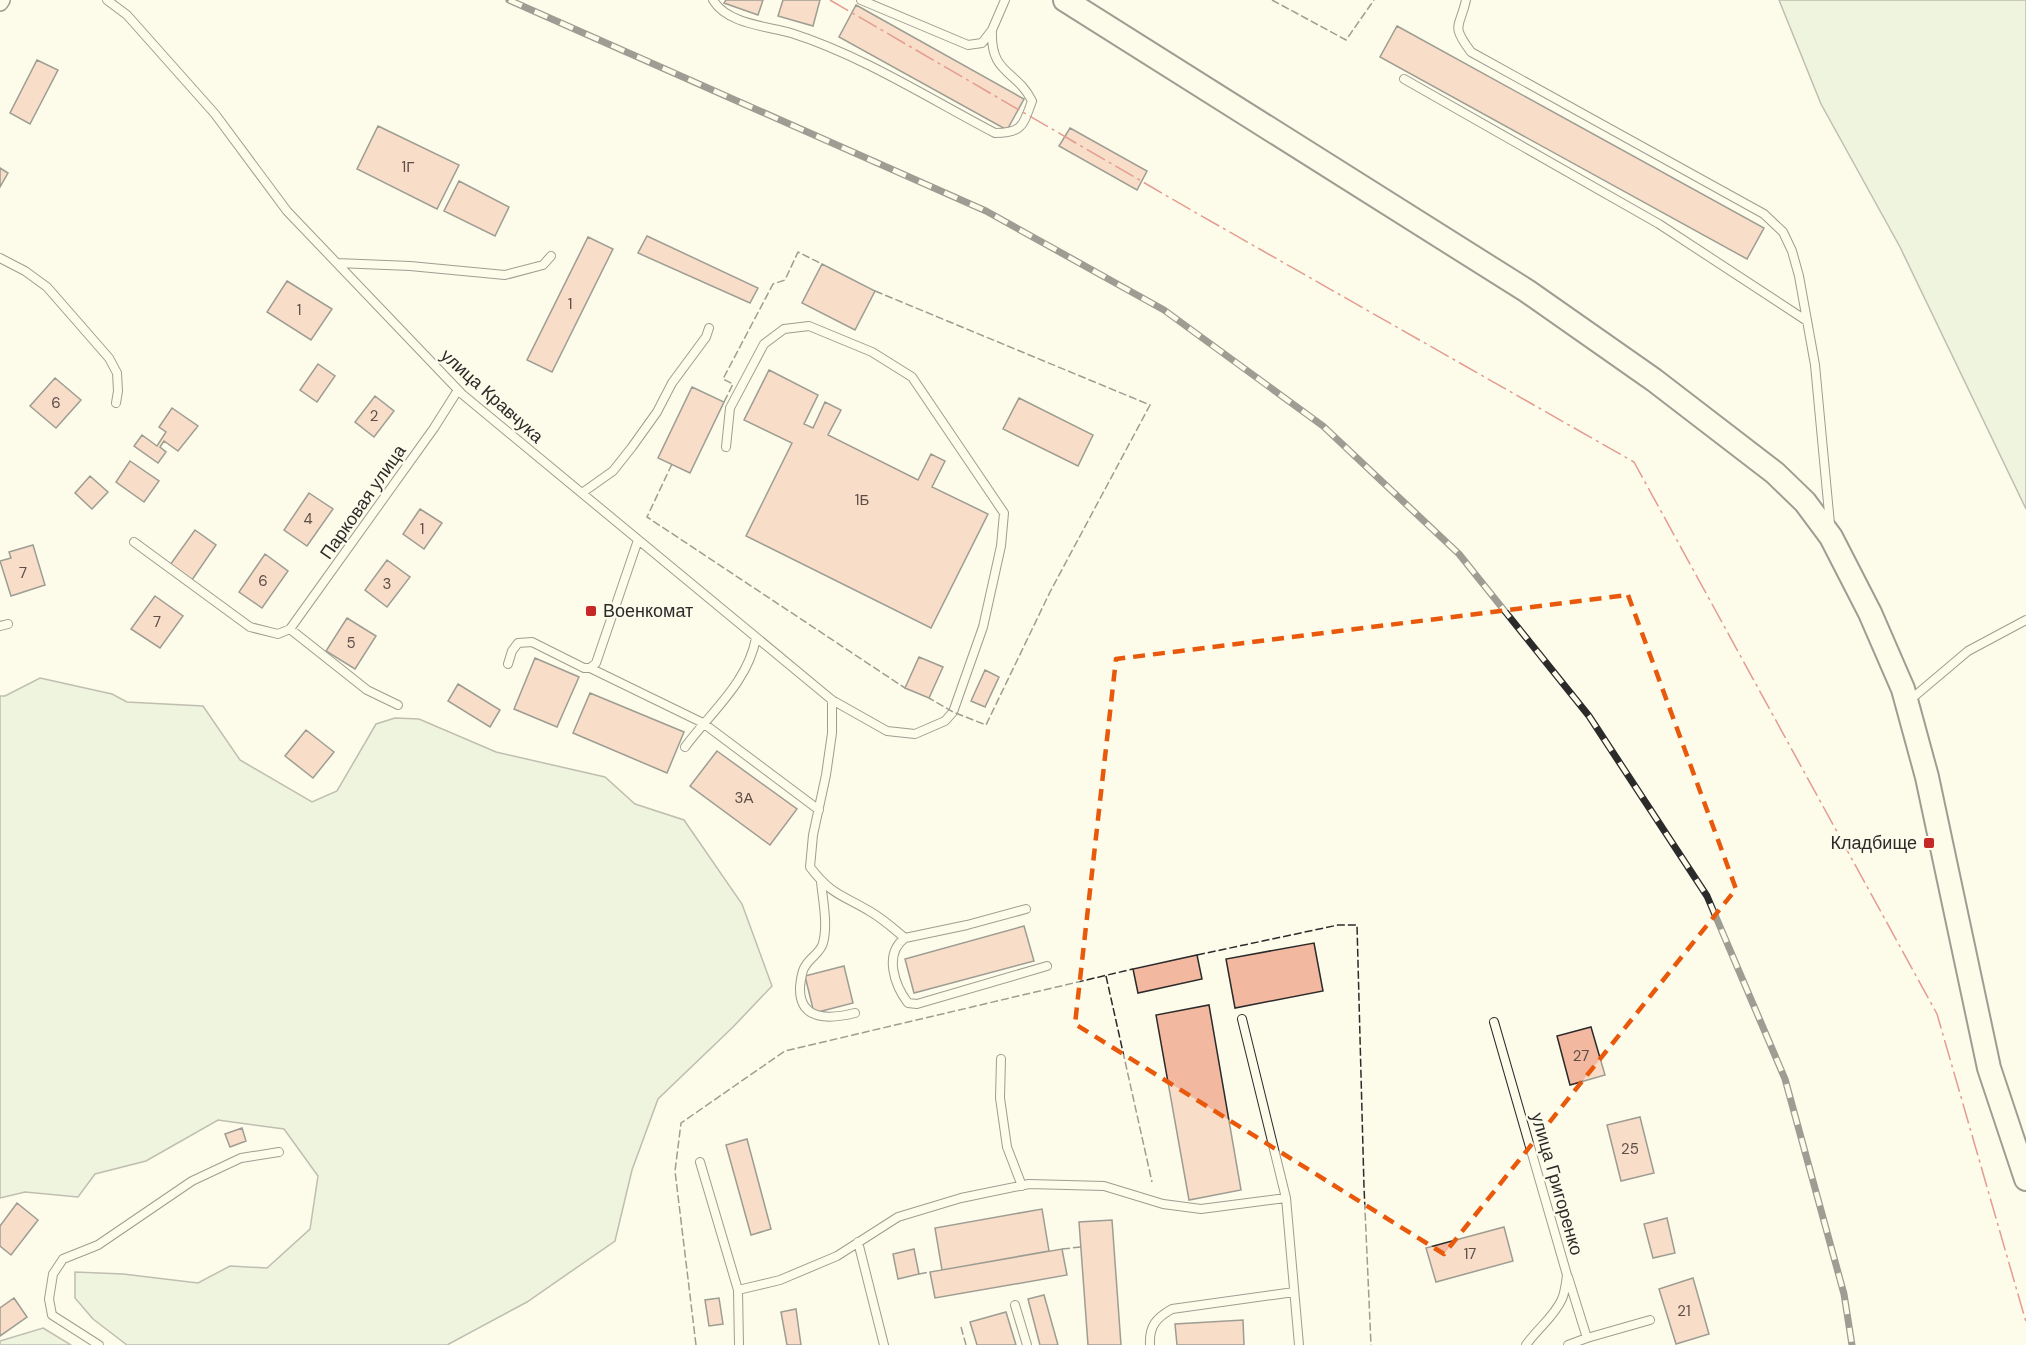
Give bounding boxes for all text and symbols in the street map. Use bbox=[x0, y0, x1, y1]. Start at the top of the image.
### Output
house number: 1Г bbox=[402, 157, 414, 177]
house number: 1 bbox=[568, 294, 572, 314]
house number: 1 bbox=[297, 300, 301, 320]
street label: улица Кравчука bbox=[436, 344, 549, 449]
house number: 6 bbox=[51, 393, 61, 413]
house number: 2 bbox=[370, 406, 378, 426]
street label: Парковая улица bbox=[315, 439, 412, 564]
house number: 1Б bbox=[855, 490, 869, 510]
house number: 4 bbox=[303, 509, 313, 529]
house number: 1 bbox=[420, 519, 424, 539]
house number: 7 bbox=[19, 563, 27, 583]
house number: 6 bbox=[258, 571, 268, 591]
house number: 3 bbox=[383, 574, 391, 594]
place label: Военкомат bbox=[603, 599, 693, 623]
marker: Военкомат bbox=[584, 604, 598, 618]
house number: 7 bbox=[153, 612, 161, 632]
house number: 5 bbox=[346, 633, 356, 653]
house number: 3А bbox=[735, 788, 753, 808]
place label: Кладбище bbox=[1831, 831, 1917, 855]
marker: Кладбище bbox=[1922, 836, 1936, 850]
house number: 27 bbox=[1573, 1046, 1589, 1066]
street label: улица Григоренко bbox=[1525, 1110, 1589, 1258]
house number: 25 bbox=[1621, 1139, 1639, 1159]
house number: 17 bbox=[1464, 1244, 1476, 1264]
house number: 21 bbox=[1677, 1301, 1691, 1321]

